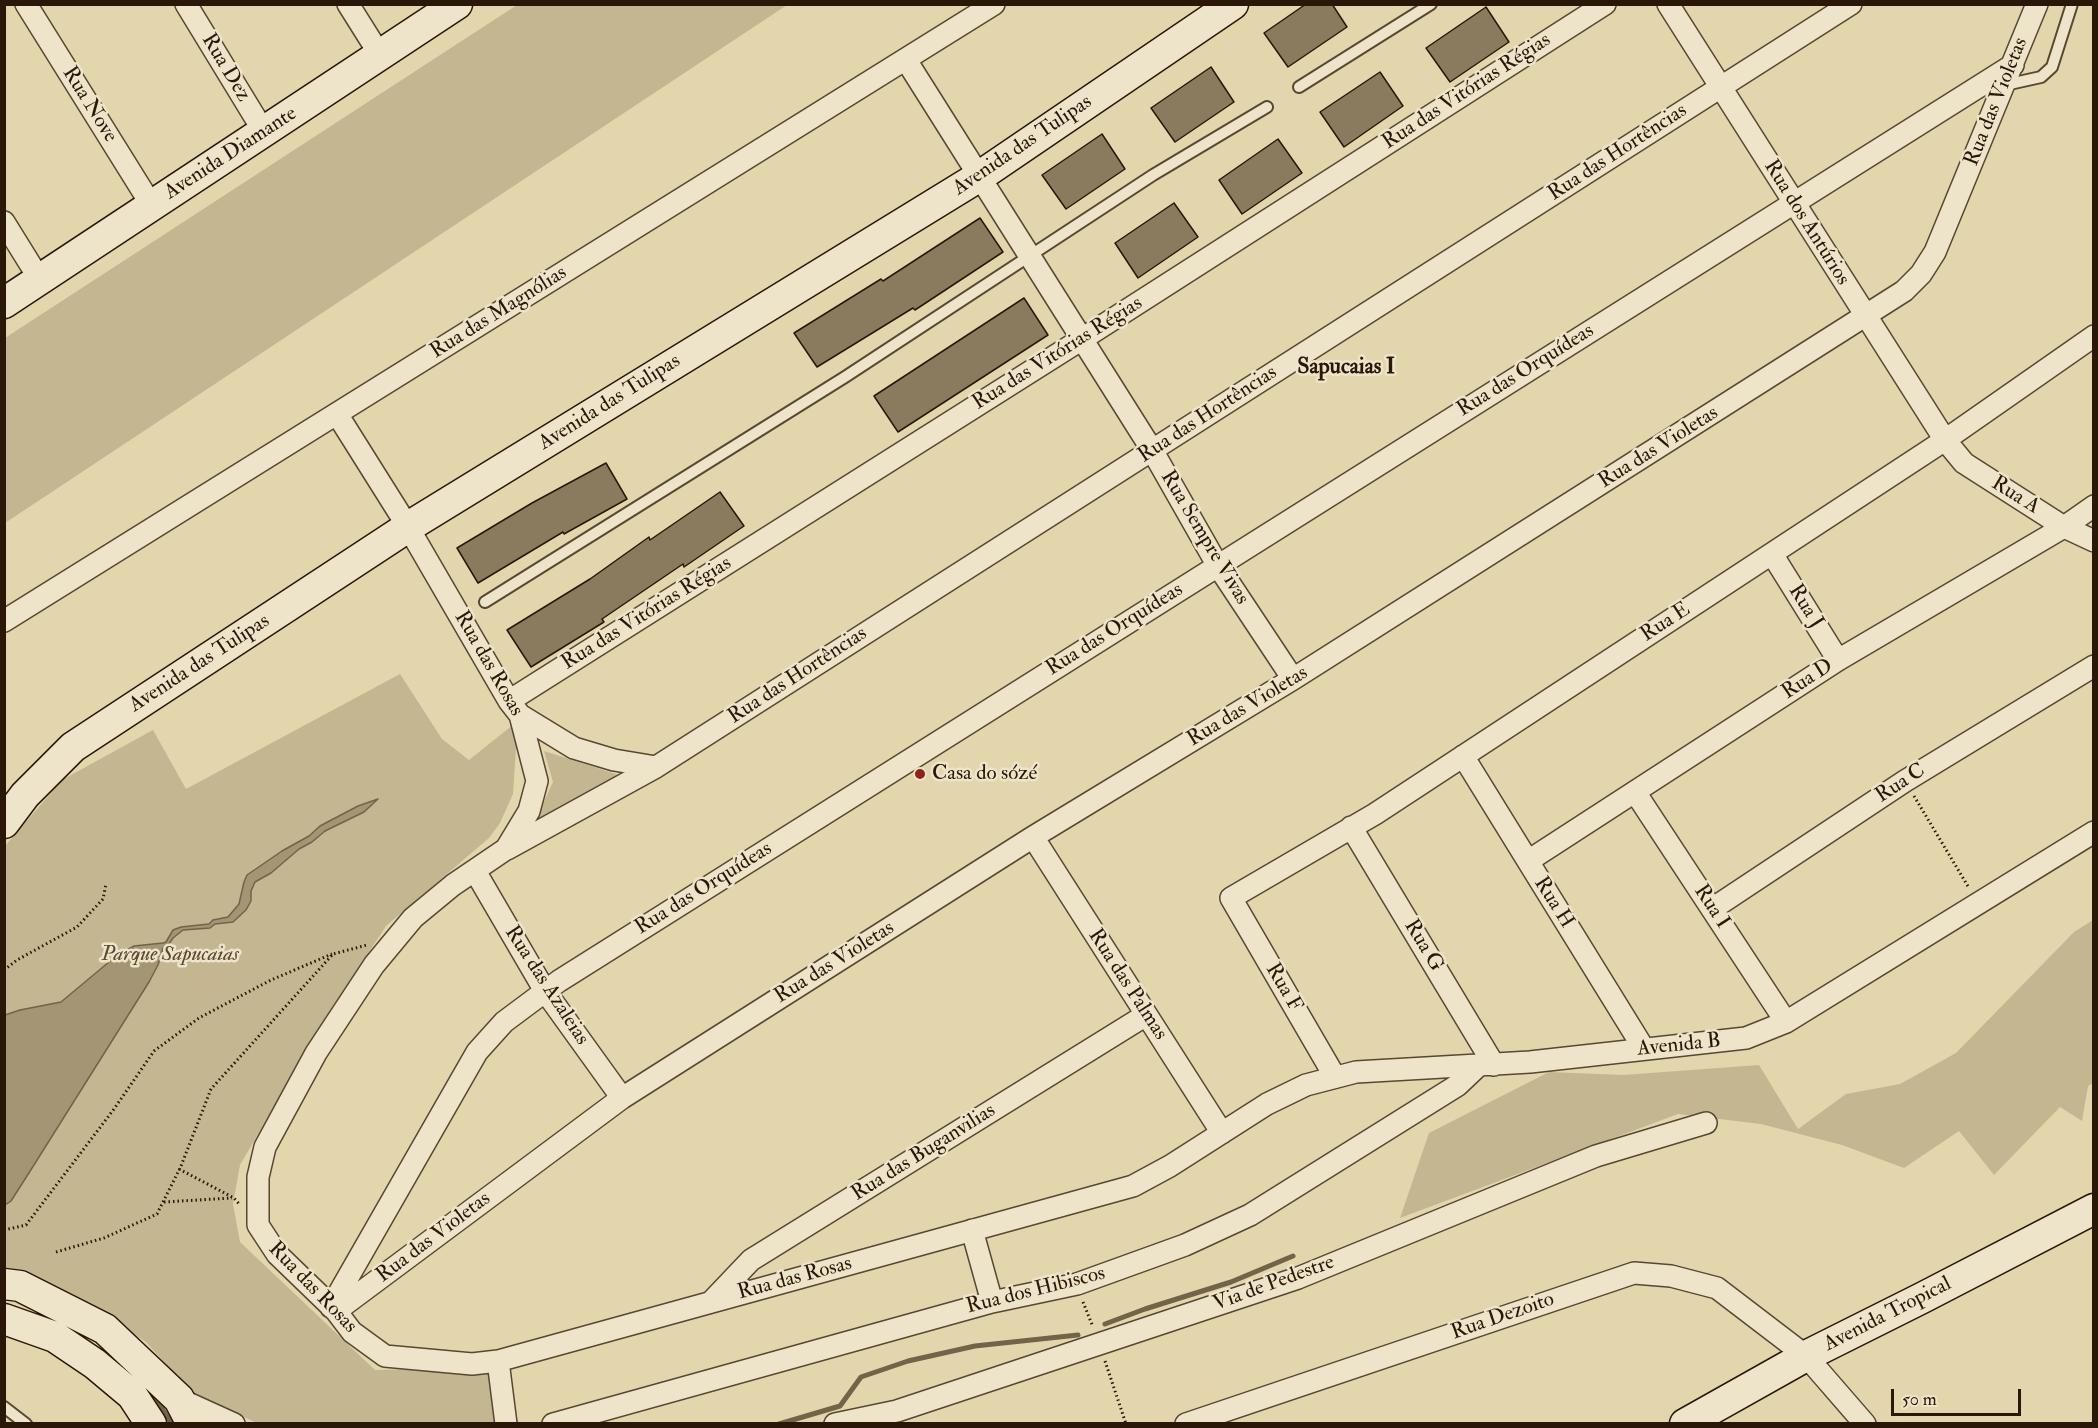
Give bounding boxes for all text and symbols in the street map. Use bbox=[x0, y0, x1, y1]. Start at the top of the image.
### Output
street label: Rua das Vitórias Régias bbox=[1378, 28, 1556, 156]
street label: Rua Dez bbox=[195, 29, 255, 107]
street label: Rua das Violetas bbox=[1960, 34, 2034, 170]
street label: Rua Nove bbox=[56, 62, 122, 148]
street label: Avenida das Tulipas bbox=[949, 90, 1097, 202]
street label: Rua das Hortências bbox=[1544, 99, 1692, 207]
street label: Avenida Diamante bbox=[160, 102, 302, 206]
street label: Rua dos Antúrios bbox=[1757, 156, 1855, 290]
street label: Rua das Magnólias bbox=[426, 261, 572, 365]
street label: Rua das Vitórias Régias bbox=[968, 292, 1148, 416]
street label: Rua das Orquídeas bbox=[1453, 319, 1599, 423]
street label: Avenida das Tulipas bbox=[534, 349, 686, 457]
district label: Sapucaias I bbox=[1297, 355, 1395, 381]
street label: Rua das Hortências bbox=[1134, 361, 1282, 469]
street label: Rua das Violetas bbox=[1595, 401, 1723, 495]
street label: Rua Sempre Vivas bbox=[1154, 466, 1254, 610]
street label: Rua A bbox=[1986, 472, 2044, 520]
street label: Rua das Vitórias Régias bbox=[557, 552, 737, 676]
street label: Rua das Orquídeas bbox=[1042, 578, 1188, 682]
street label: Rua J bbox=[1782, 580, 1828, 634]
street label: Rua E bbox=[1637, 598, 1695, 648]
street label: Rua das Rosas bbox=[448, 607, 528, 721]
street label: Avenida das Tulipas bbox=[125, 609, 275, 719]
street label: Rua das Hortências bbox=[724, 622, 872, 730]
street label: Rua D bbox=[1778, 654, 1838, 706]
street label: Rua das Violetas bbox=[1183, 661, 1313, 753]
street label: Rua C bbox=[1871, 759, 1931, 809]
place label: Casa do sózé bbox=[932, 761, 1037, 787]
marker: Casa do sózé bbox=[913, 767, 927, 781]
street label: Rua das Orquídeas bbox=[631, 837, 777, 941]
street label: Rua H bbox=[1527, 873, 1579, 933]
street label: Rua I bbox=[1688, 880, 1734, 934]
street label: Rua G bbox=[1398, 915, 1448, 977]
street label: Rua das Violetas bbox=[771, 916, 899, 1010]
street label: Rua das Azaleias bbox=[498, 922, 594, 1050]
street label: Rua das Palmas bbox=[1082, 925, 1172, 1045]
park label: Parque Sapucaias bbox=[101, 942, 239, 968]
street label: Rua F bbox=[1259, 959, 1307, 1017]
street label: Avenida B bbox=[1636, 1029, 1722, 1063]
street label: Rua das Buganvilias bbox=[847, 1099, 1001, 1207]
street label: Rua das Violetas bbox=[372, 1187, 496, 1289]
street label: Rua das Rosas bbox=[262, 1237, 362, 1339]
street label: Via de Pedestre bbox=[1210, 1250, 1338, 1318]
street label: Rua das Rosas bbox=[735, 1252, 855, 1306]
street label: Rua dos Hibiscos bbox=[964, 1262, 1108, 1320]
street label: Avenida Tropical bbox=[1820, 1272, 1956, 1358]
street label: Rua Dezoito bbox=[1448, 1288, 1558, 1346]
scale bar bbox=[1894, 1377, 2024, 1415]
text: 50 m bbox=[1902, 1388, 1937, 1411]

